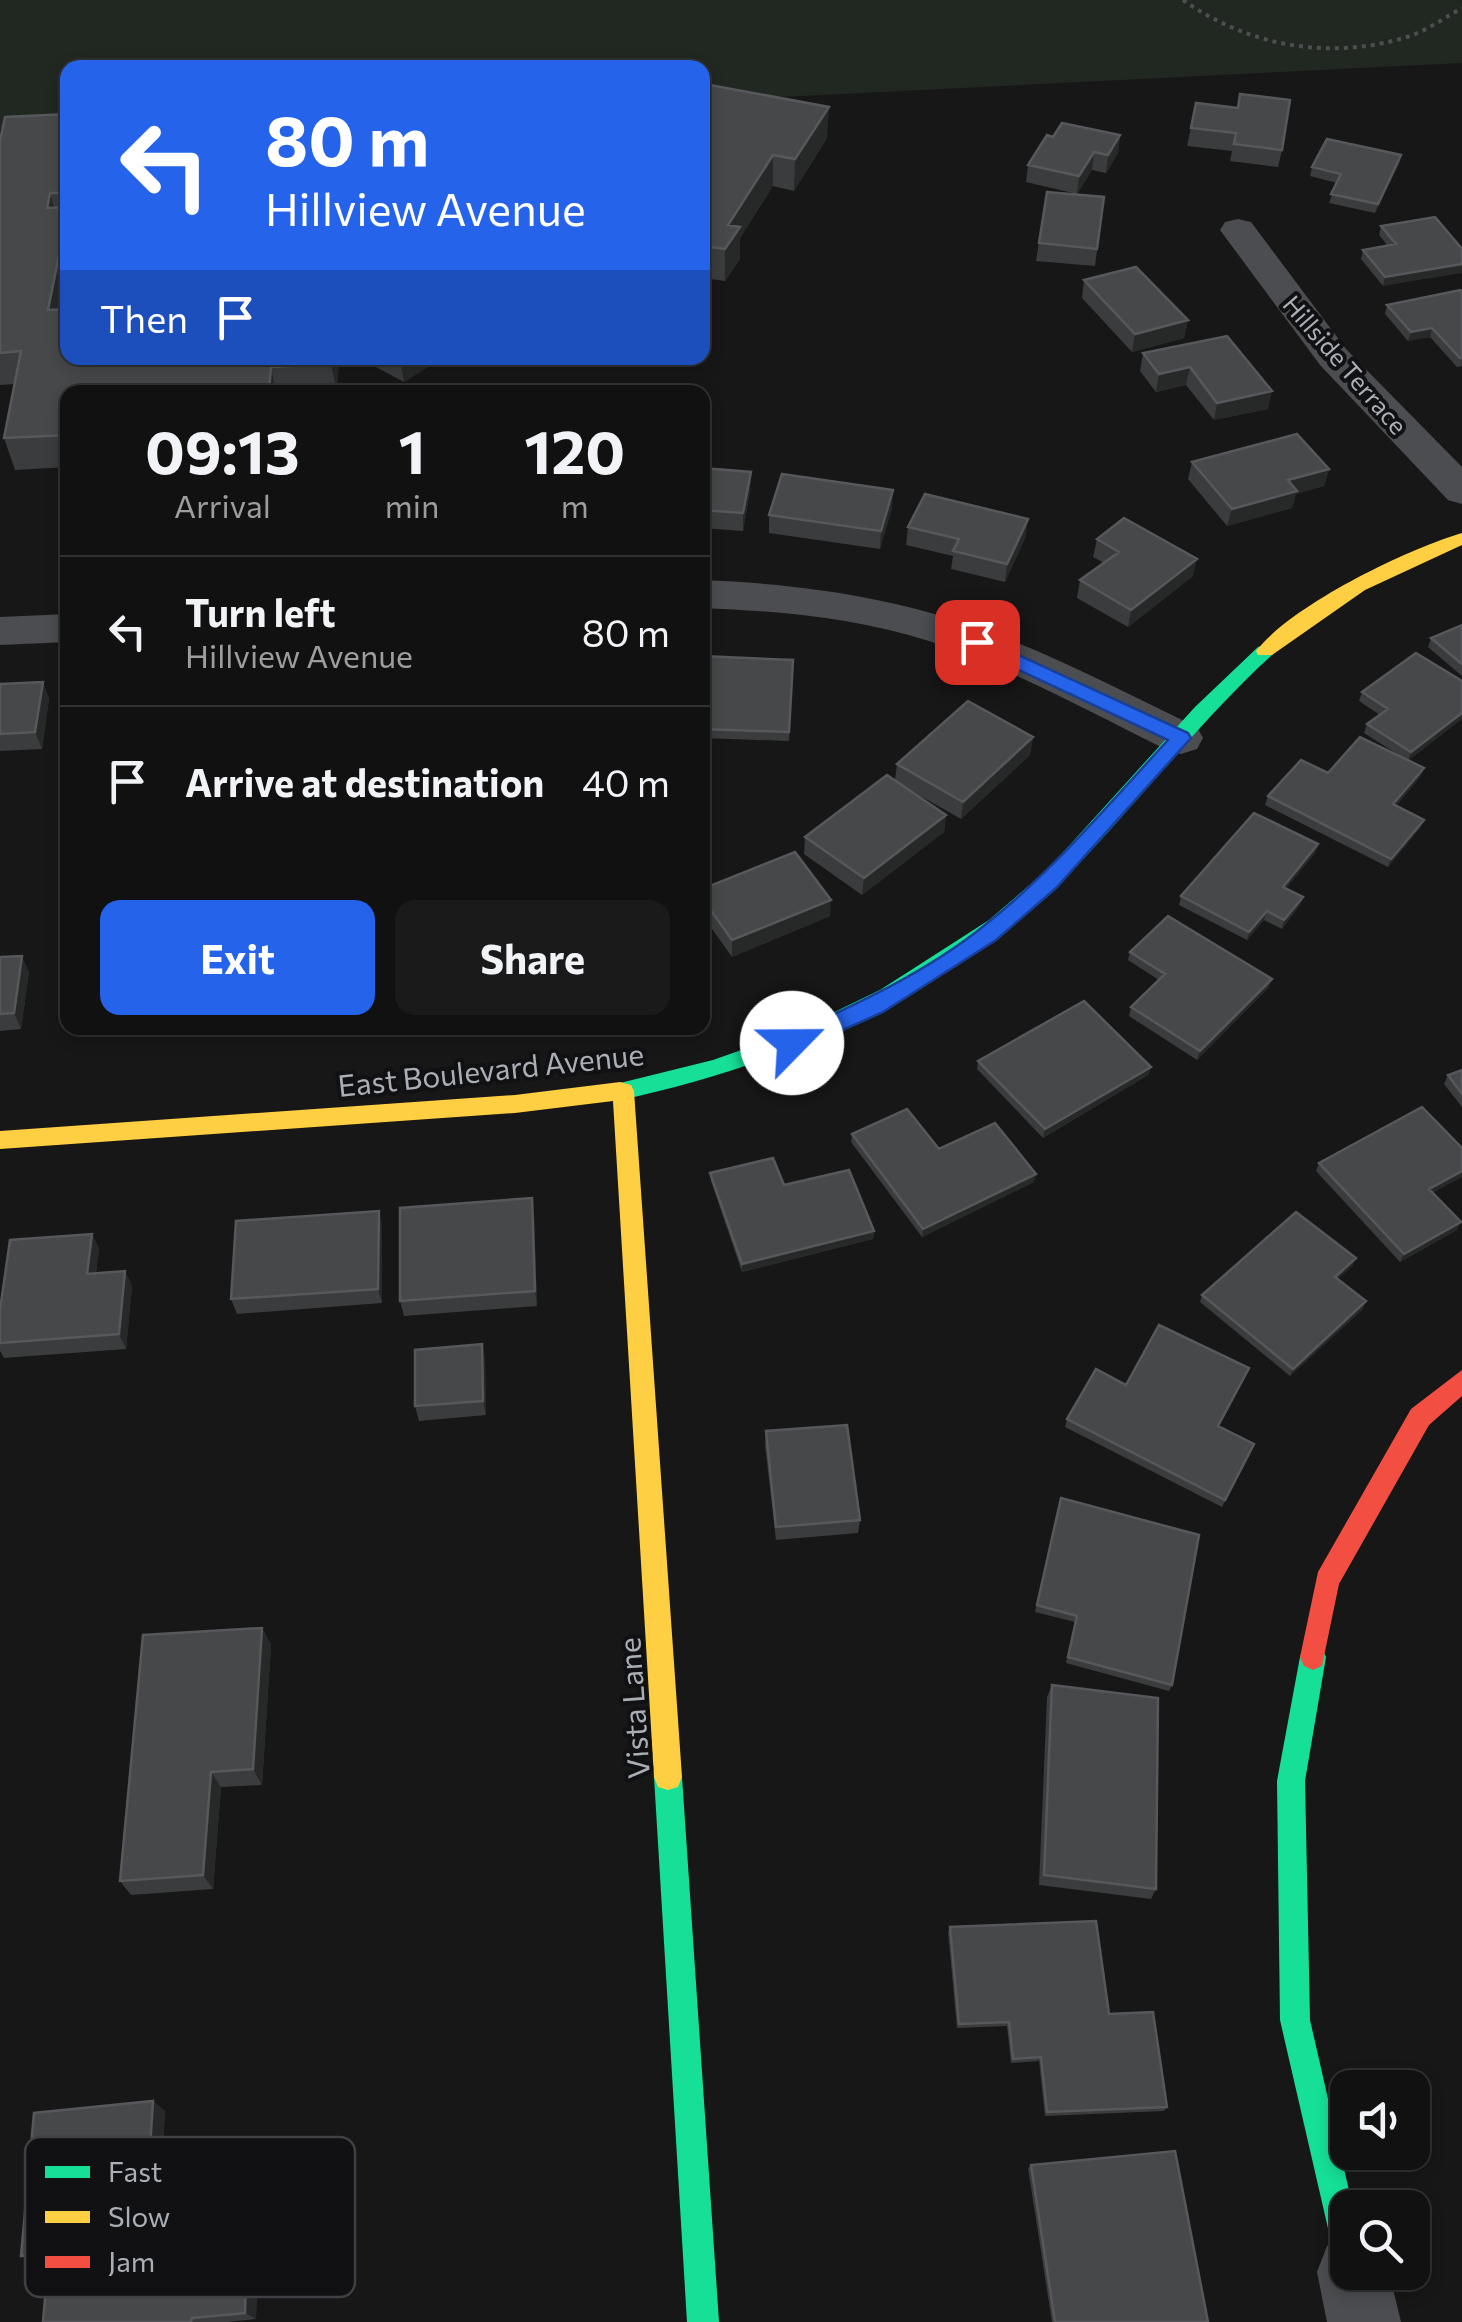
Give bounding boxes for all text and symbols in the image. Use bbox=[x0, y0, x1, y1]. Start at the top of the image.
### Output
text: 80 m bbox=[265, 95, 429, 180]
icon: left bbox=[100, 100, 230, 230]
text: Hillview Avenue bbox=[265, 180, 586, 235]
street label: Hillside Terrace bbox=[1277, 289, 1414, 440]
icon: arrive bbox=[208, 290, 263, 345]
text: Then bbox=[100, 294, 188, 341]
text: 09:13 bbox=[145, 413, 300, 486]
text: 1 bbox=[398, 413, 426, 486]
text: 120 bbox=[524, 413, 625, 486]
text: Arrival bbox=[174, 485, 271, 525]
text: min bbox=[385, 485, 439, 525]
text: m bbox=[561, 485, 589, 525]
text: Turn left bbox=[185, 588, 336, 635]
pin bbox=[935, 600, 1020, 685]
icon: left bbox=[100, 604, 155, 659]
text: 80 m bbox=[582, 608, 670, 655]
icon: arrive bbox=[950, 615, 1005, 670]
text: Hillview Avenue bbox=[185, 635, 413, 675]
icon: arrive bbox=[100, 754, 155, 809]
text: Arrive at destination bbox=[185, 758, 544, 805]
text: 40 m bbox=[582, 758, 670, 805]
button: Exit bbox=[100, 900, 375, 1015]
button: Share bbox=[395, 900, 670, 1015]
position arrow bbox=[740, 991, 844, 1095]
street label: East Boulevard Avenue bbox=[336, 1034, 646, 1103]
street label: Vista Lane bbox=[609, 1636, 656, 1780]
map controls bbox=[1330, 2070, 1430, 2290]
button: sound bbox=[1330, 2070, 1430, 2170]
legend bbox=[25, 2137, 355, 2297]
text: Fast bbox=[108, 2154, 162, 2188]
button: search bbox=[1330, 2190, 1430, 2290]
text: Slow bbox=[108, 2199, 170, 2233]
text: Jam bbox=[108, 2244, 155, 2278]

